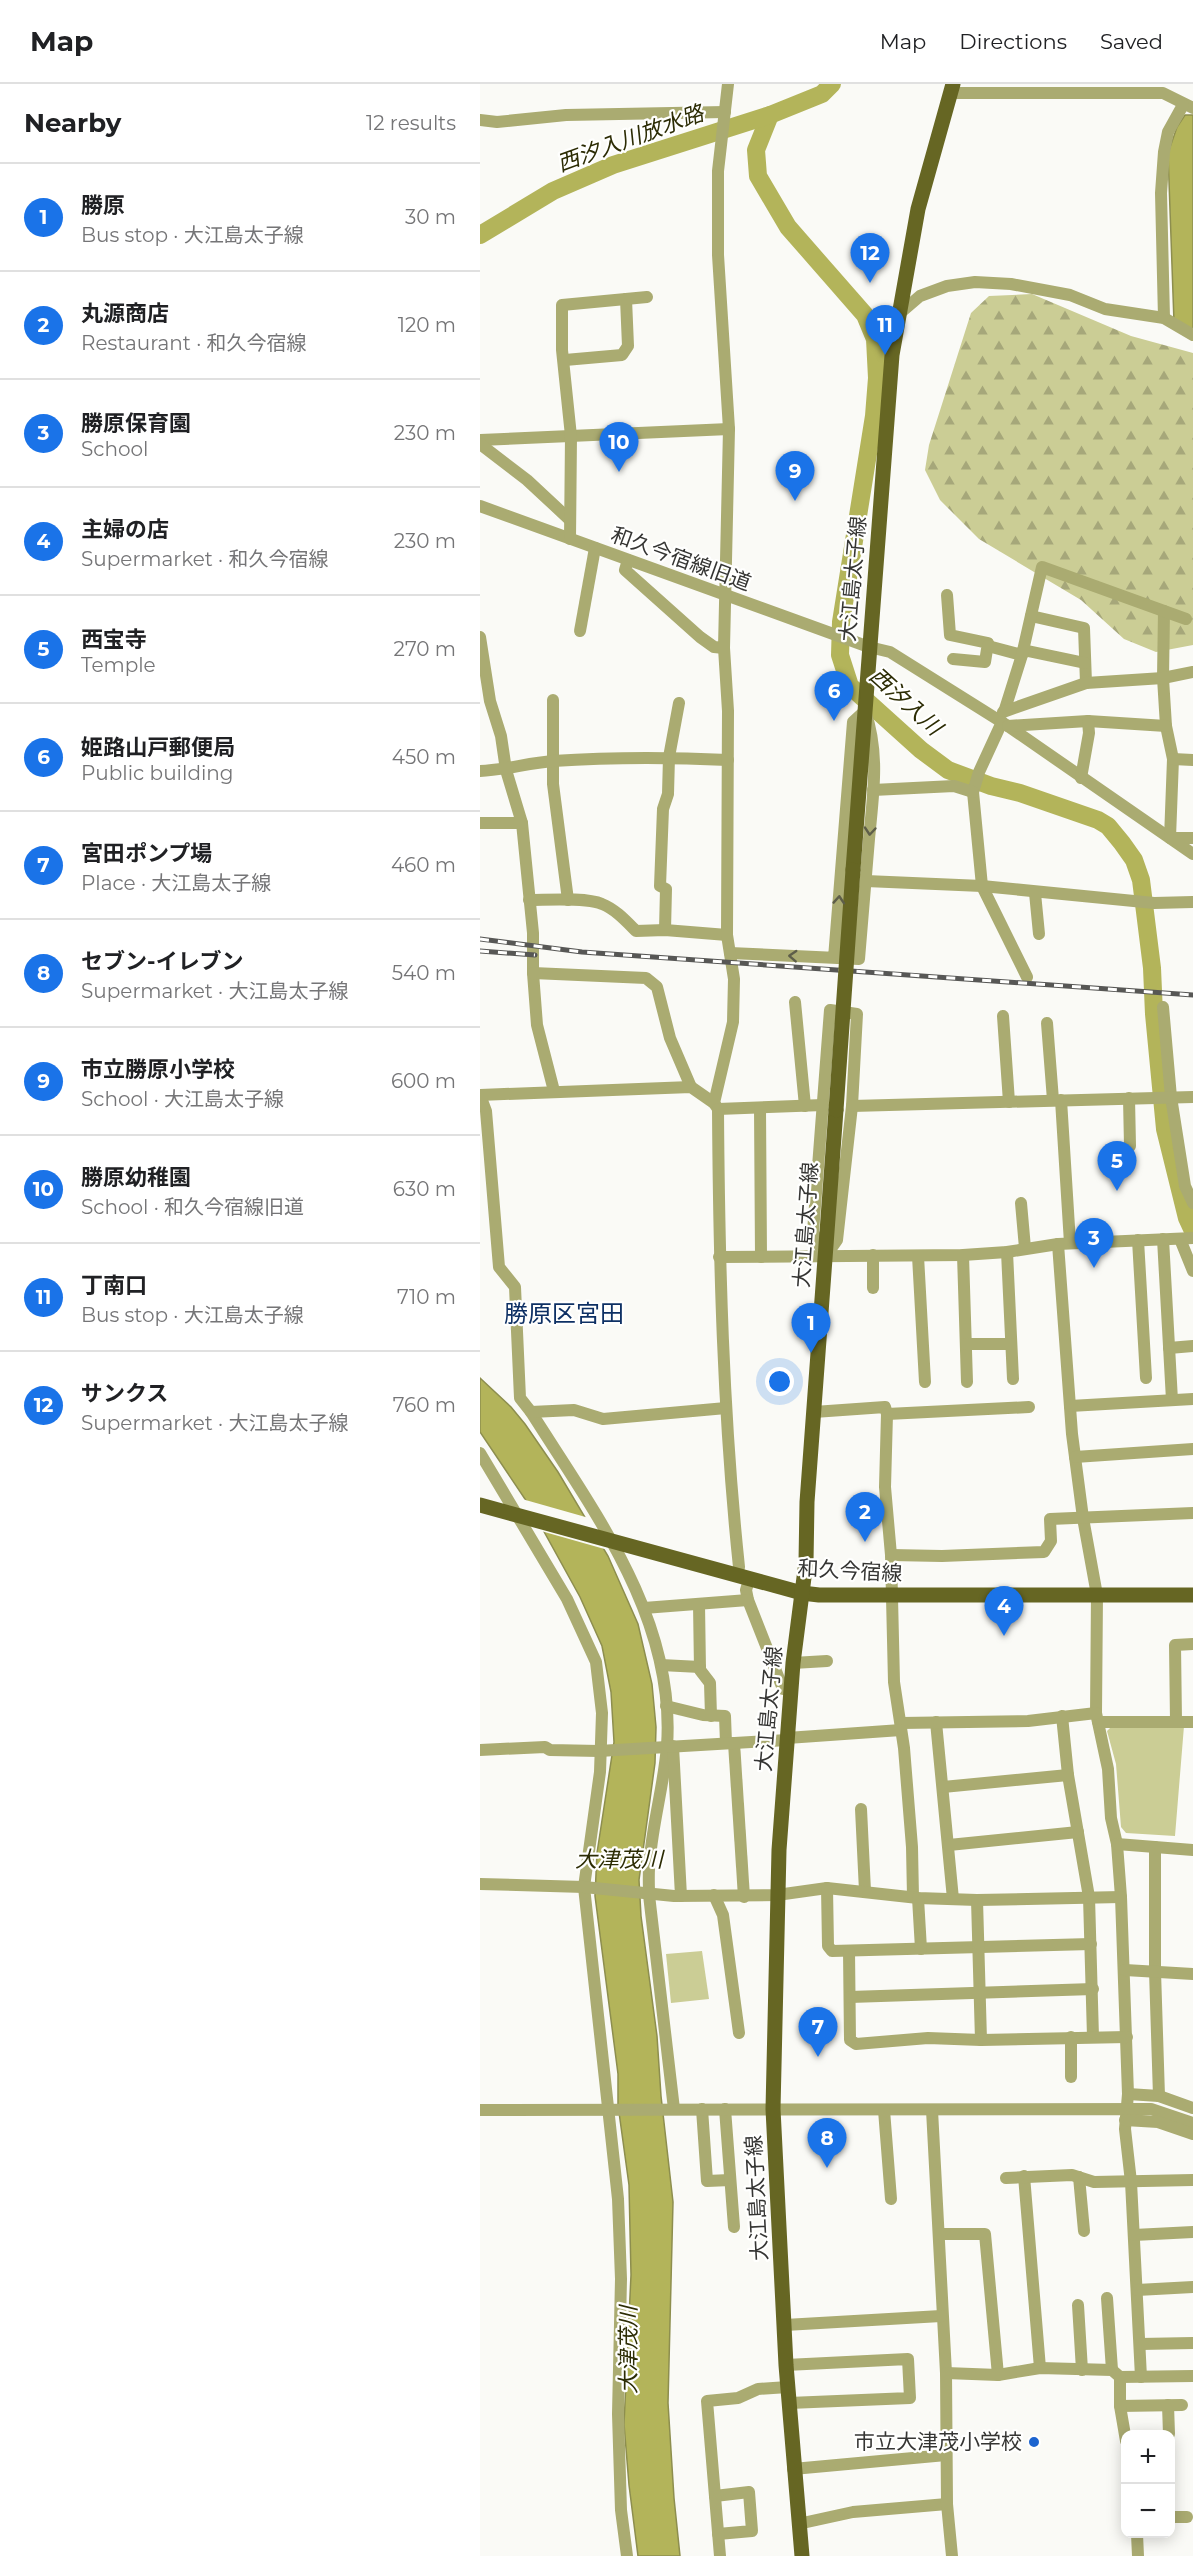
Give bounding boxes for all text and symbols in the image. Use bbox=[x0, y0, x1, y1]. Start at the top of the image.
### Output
text: Map bbox=[30, 24, 93, 58]
text: Map bbox=[880, 29, 926, 54]
text: Directions bbox=[959, 29, 1067, 54]
text: Saved bbox=[1100, 29, 1163, 54]
water label: 西汐入川放水路 bbox=[553, 99, 709, 177]
text: Nearby bbox=[24, 107, 121, 139]
text: 12 results bbox=[366, 111, 456, 135]
text: 勝原 bbox=[81, 192, 125, 219]
text: 1 bbox=[40, 205, 47, 229]
text: 30 m bbox=[405, 205, 456, 229]
text: Bus stop · 大江島太子線 bbox=[81, 223, 304, 247]
pin: 12 bbox=[850, 234, 890, 283]
text: 丸源商店 bbox=[81, 300, 169, 327]
pin: 11 bbox=[866, 306, 904, 355]
text: 2 bbox=[38, 313, 49, 337]
text: 120 m bbox=[398, 313, 456, 337]
text: Restaurant · 和久今宿線 bbox=[81, 331, 306, 355]
text: 勝原保育園 bbox=[81, 410, 191, 437]
text: 3 bbox=[38, 421, 49, 445]
text: 230 m bbox=[394, 421, 456, 445]
pin: 10 bbox=[600, 422, 638, 472]
text: School bbox=[81, 437, 148, 461]
pin: 9 bbox=[776, 452, 814, 501]
street label: 大江島太子線 bbox=[835, 515, 870, 643]
text: 主婦の店 bbox=[81, 516, 169, 543]
street label: 和久今宿線旧道 bbox=[608, 522, 755, 595]
text: 4 bbox=[37, 529, 50, 553]
text: 230 m bbox=[394, 529, 456, 553]
text: Supermarket · 和久今宿線 bbox=[81, 547, 328, 571]
text: 西宝寺 bbox=[81, 626, 147, 653]
text: 5 bbox=[38, 637, 49, 661]
text: 270 m bbox=[394, 637, 456, 661]
text: Temple bbox=[81, 653, 156, 677]
water label: 西汐入川 bbox=[864, 662, 949, 742]
pin: 6 bbox=[814, 672, 854, 721]
text: 姫路山戸郵便局 bbox=[81, 734, 235, 761]
text: 6 bbox=[37, 745, 50, 769]
text: 450 m bbox=[392, 745, 456, 769]
text: Public building bbox=[81, 761, 234, 785]
one-way arrow bbox=[864, 826, 877, 835]
text: 宮田ポンプ場 bbox=[81, 840, 212, 867]
text: 7 bbox=[37, 853, 50, 877]
text: 460 m bbox=[391, 853, 456, 877]
text: Place · 大江島太子線 bbox=[81, 871, 271, 895]
one-way arrow bbox=[832, 895, 845, 904]
text: セブン-イレブン bbox=[81, 948, 244, 975]
one-way arrow bbox=[789, 950, 798, 963]
text: 8 bbox=[37, 961, 50, 985]
text: 540 m bbox=[392, 961, 456, 985]
text: Supermarket · 大江島太子線 bbox=[81, 979, 348, 1003]
text: 市立勝原小学校 bbox=[81, 1056, 235, 1083]
text: 9 bbox=[37, 1069, 50, 1093]
text: 600 m bbox=[391, 1069, 456, 1093]
text: School · 大江島太子線 bbox=[81, 1087, 284, 1111]
pin: 5 bbox=[1098, 1142, 1136, 1191]
street label: 大江島太子線 bbox=[789, 1161, 822, 1289]
text: 勝原幼稚園 bbox=[81, 1164, 191, 1191]
text: 10 bbox=[33, 1177, 54, 1201]
text: 630 m bbox=[393, 1177, 456, 1201]
text: School · 和久今宿線旧道 bbox=[81, 1195, 304, 1219]
pin: 3 bbox=[1074, 1218, 1114, 1268]
text: 丁南口 bbox=[81, 1272, 147, 1299]
text: 11 bbox=[36, 1285, 51, 1309]
text: 710 m bbox=[397, 1285, 456, 1309]
district label: 勝原区宮田 bbox=[504, 1299, 624, 1328]
text: Bus stop · 大江島太子線 bbox=[81, 1303, 304, 1327]
pin: 1 bbox=[792, 1304, 830, 1353]
your location bbox=[765, 1367, 794, 1396]
text: サンクス bbox=[81, 1380, 168, 1407]
text: 12 bbox=[34, 1393, 53, 1417]
text: 760 m bbox=[393, 1393, 456, 1417]
text: Supermarket · 大江島太子線 bbox=[81, 1411, 348, 1435]
pin: 2 bbox=[846, 1492, 884, 1542]
street label: 和久今宿線 bbox=[797, 1555, 903, 1586]
pin: 4 bbox=[984, 1586, 1024, 1636]
street label: 大江島太子線 bbox=[751, 1645, 786, 1773]
water label: 大津茂川 bbox=[575, 1846, 665, 1873]
pin: 7 bbox=[798, 2008, 838, 2057]
pin: 8 bbox=[808, 2118, 846, 2168]
street label: 大江島太子線 bbox=[741, 2134, 772, 2262]
water label: 大津茂川 bbox=[615, 2304, 642, 2394]
place label: 市立大津茂小学校 bbox=[854, 2429, 1022, 2454]
map controls bbox=[1121, 2430, 1175, 2538]
button: + bbox=[1121, 2430, 1175, 2484]
marker: 市立大津茂小学校 bbox=[1027, 2435, 1041, 2449]
button: − bbox=[1121, 2484, 1175, 2538]

